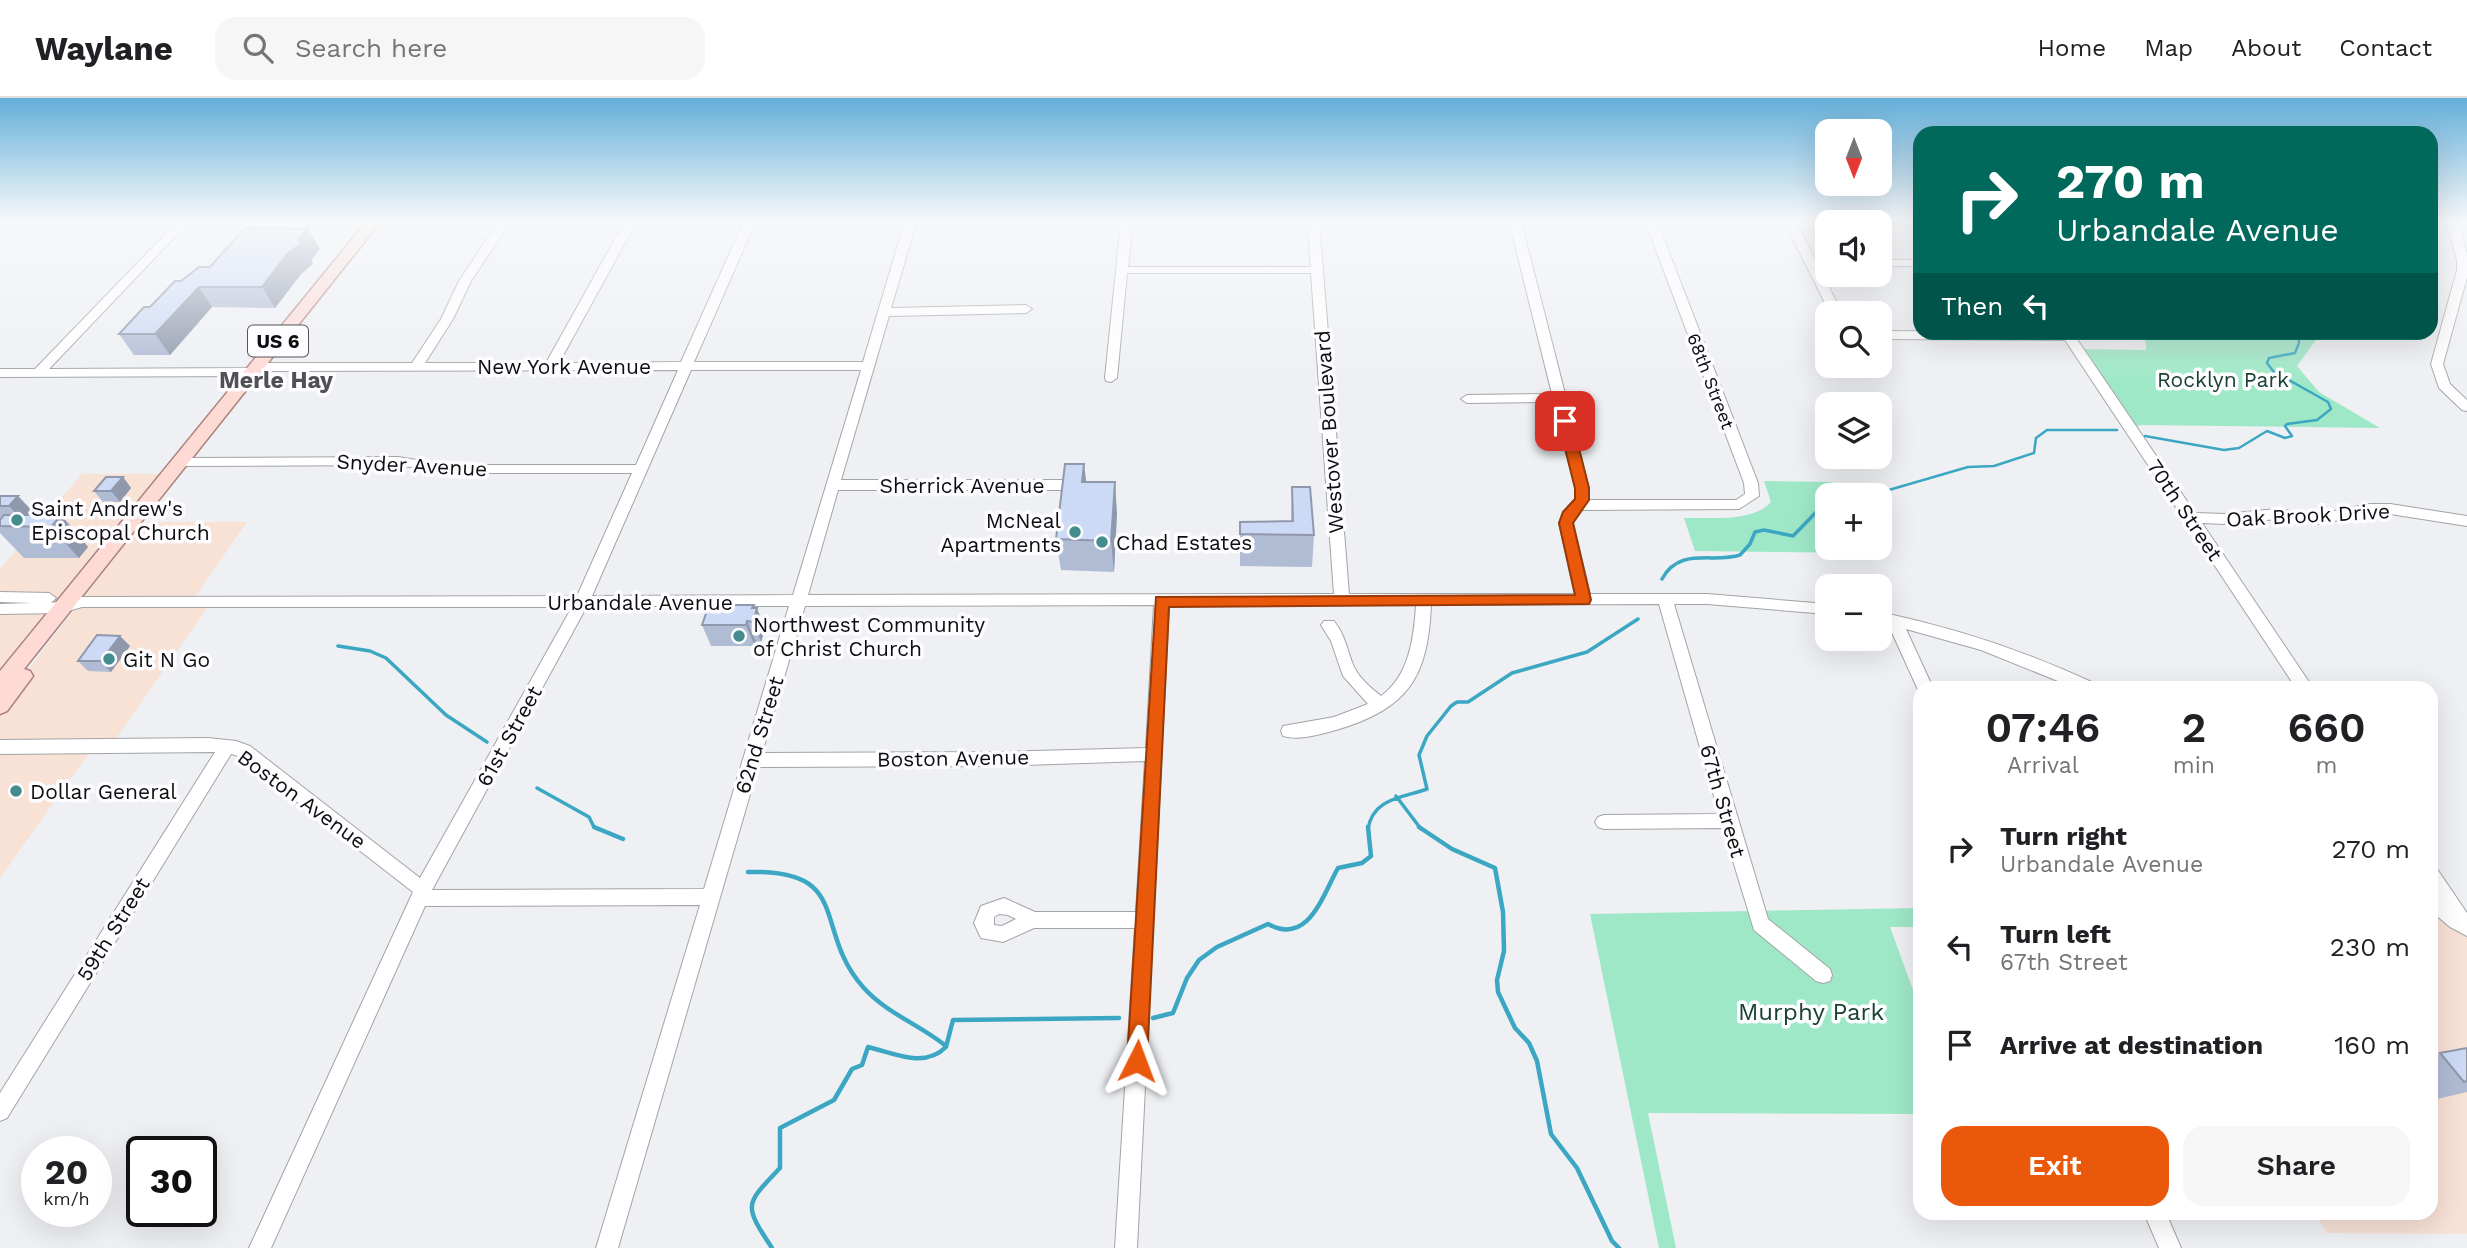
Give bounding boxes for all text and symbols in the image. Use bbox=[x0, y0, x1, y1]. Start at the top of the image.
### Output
search box bbox=[215, 17, 705, 80]
text: Waylane bbox=[35, 29, 173, 68]
icon: search bbox=[239, 29, 277, 67]
text: Search here bbox=[295, 33, 447, 63]
text: Home bbox=[2038, 34, 2106, 62]
text: Map bbox=[2144, 34, 2193, 62]
text: About bbox=[2231, 34, 2301, 62]
text: Contact bbox=[2339, 34, 2432, 62]
north arrow bbox=[1815, 119, 1892, 196]
map controls bbox=[1815, 119, 1892, 651]
text: 270 m bbox=[2056, 152, 2205, 210]
icon: right bbox=[1941, 154, 2032, 245]
button: sound bbox=[1815, 210, 1892, 287]
text: Urbandale Avenue bbox=[2056, 211, 2339, 249]
icon: left bbox=[2017, 287, 2055, 325]
text: Then bbox=[1941, 291, 2003, 321]
button: search bbox=[1815, 301, 1892, 378]
road number: US 6 bbox=[248, 326, 308, 356]
street label: Westover Boulevard bbox=[1309, 329, 1349, 535]
street label: 68th Street bbox=[1683, 330, 1739, 432]
street label: New York Avenue bbox=[477, 354, 651, 379]
district label: Merle Hay bbox=[219, 367, 333, 394]
park label: Rocklyn Park bbox=[2157, 367, 2289, 392]
pin bbox=[1535, 391, 1595, 451]
button: layers bbox=[1815, 392, 1892, 469]
icon: arrive bbox=[1546, 402, 1584, 440]
street label: Snyder Avenue bbox=[336, 449, 488, 481]
street label: 70th Street bbox=[2142, 455, 2228, 565]
street label: Sherrick Avenue bbox=[879, 473, 1045, 498]
button: + bbox=[1815, 483, 1892, 560]
place label: Saint Andrew's Episcopal Church bbox=[31, 496, 210, 545]
street label: Oak Brook Drive bbox=[2225, 498, 2391, 532]
place label: McNeal Apartments bbox=[941, 508, 1062, 557]
marker: Saint Andrew's Episcopal Church bbox=[9, 512, 25, 528]
marker: McNeal Apartments bbox=[1067, 524, 1083, 540]
place label: Chad Estates bbox=[1116, 530, 1252, 555]
marker: Chad Estates bbox=[1094, 534, 1110, 550]
button: − bbox=[1815, 574, 1892, 651]
street label: Urbandale Avenue bbox=[547, 590, 733, 615]
place label: Northwest Community of Christ Church bbox=[753, 612, 985, 661]
marker: Northwest Community of Christ Church bbox=[731, 628, 747, 644]
place label: Git N Go bbox=[123, 647, 210, 672]
marker: Git N Go bbox=[101, 651, 117, 667]
street label: 62nd Street bbox=[729, 673, 789, 797]
street label: 61st Street bbox=[471, 681, 547, 791]
text: 07:46 bbox=[1985, 703, 2100, 752]
text: 2 bbox=[2181, 703, 2206, 752]
text: 660 bbox=[2287, 703, 2366, 752]
street label: 67th Street bbox=[1695, 742, 1751, 861]
street label: Boston Avenue bbox=[233, 744, 371, 854]
street label: Boston Avenue bbox=[877, 744, 1029, 772]
text: Arrival bbox=[2007, 752, 2079, 779]
text: min bbox=[2173, 752, 2215, 779]
text: m bbox=[2316, 752, 2337, 779]
place label: Dollar General bbox=[30, 779, 177, 804]
marker: Dollar General bbox=[8, 783, 24, 799]
text: Turn right bbox=[2000, 821, 2127, 851]
icon: right bbox=[1941, 830, 1979, 868]
text: 270 m bbox=[2331, 834, 2410, 864]
text: Urbandale Avenue bbox=[2000, 851, 2203, 878]
street label: 59th Street bbox=[71, 872, 155, 985]
text: Turn left bbox=[2000, 919, 2111, 949]
icon: left bbox=[1941, 928, 1979, 966]
text: 230 m bbox=[2330, 932, 2410, 962]
text: 67th Street bbox=[2000, 949, 2128, 976]
park label: Murphy Park bbox=[1738, 998, 1884, 1026]
position arrow bbox=[1100, 1024, 1174, 1098]
icon: arrive bbox=[1941, 1026, 1979, 1064]
text: Arrive at destination bbox=[2000, 1030, 2263, 1060]
text: 160 m bbox=[2334, 1030, 2410, 1060]
button: Exit bbox=[1941, 1126, 2169, 1206]
button: Share bbox=[2183, 1126, 2410, 1206]
speed limit sign: 30 bbox=[126, 1136, 217, 1227]
text: 20 bbox=[45, 1151, 88, 1193]
text: km/h bbox=[43, 1188, 90, 1209]

